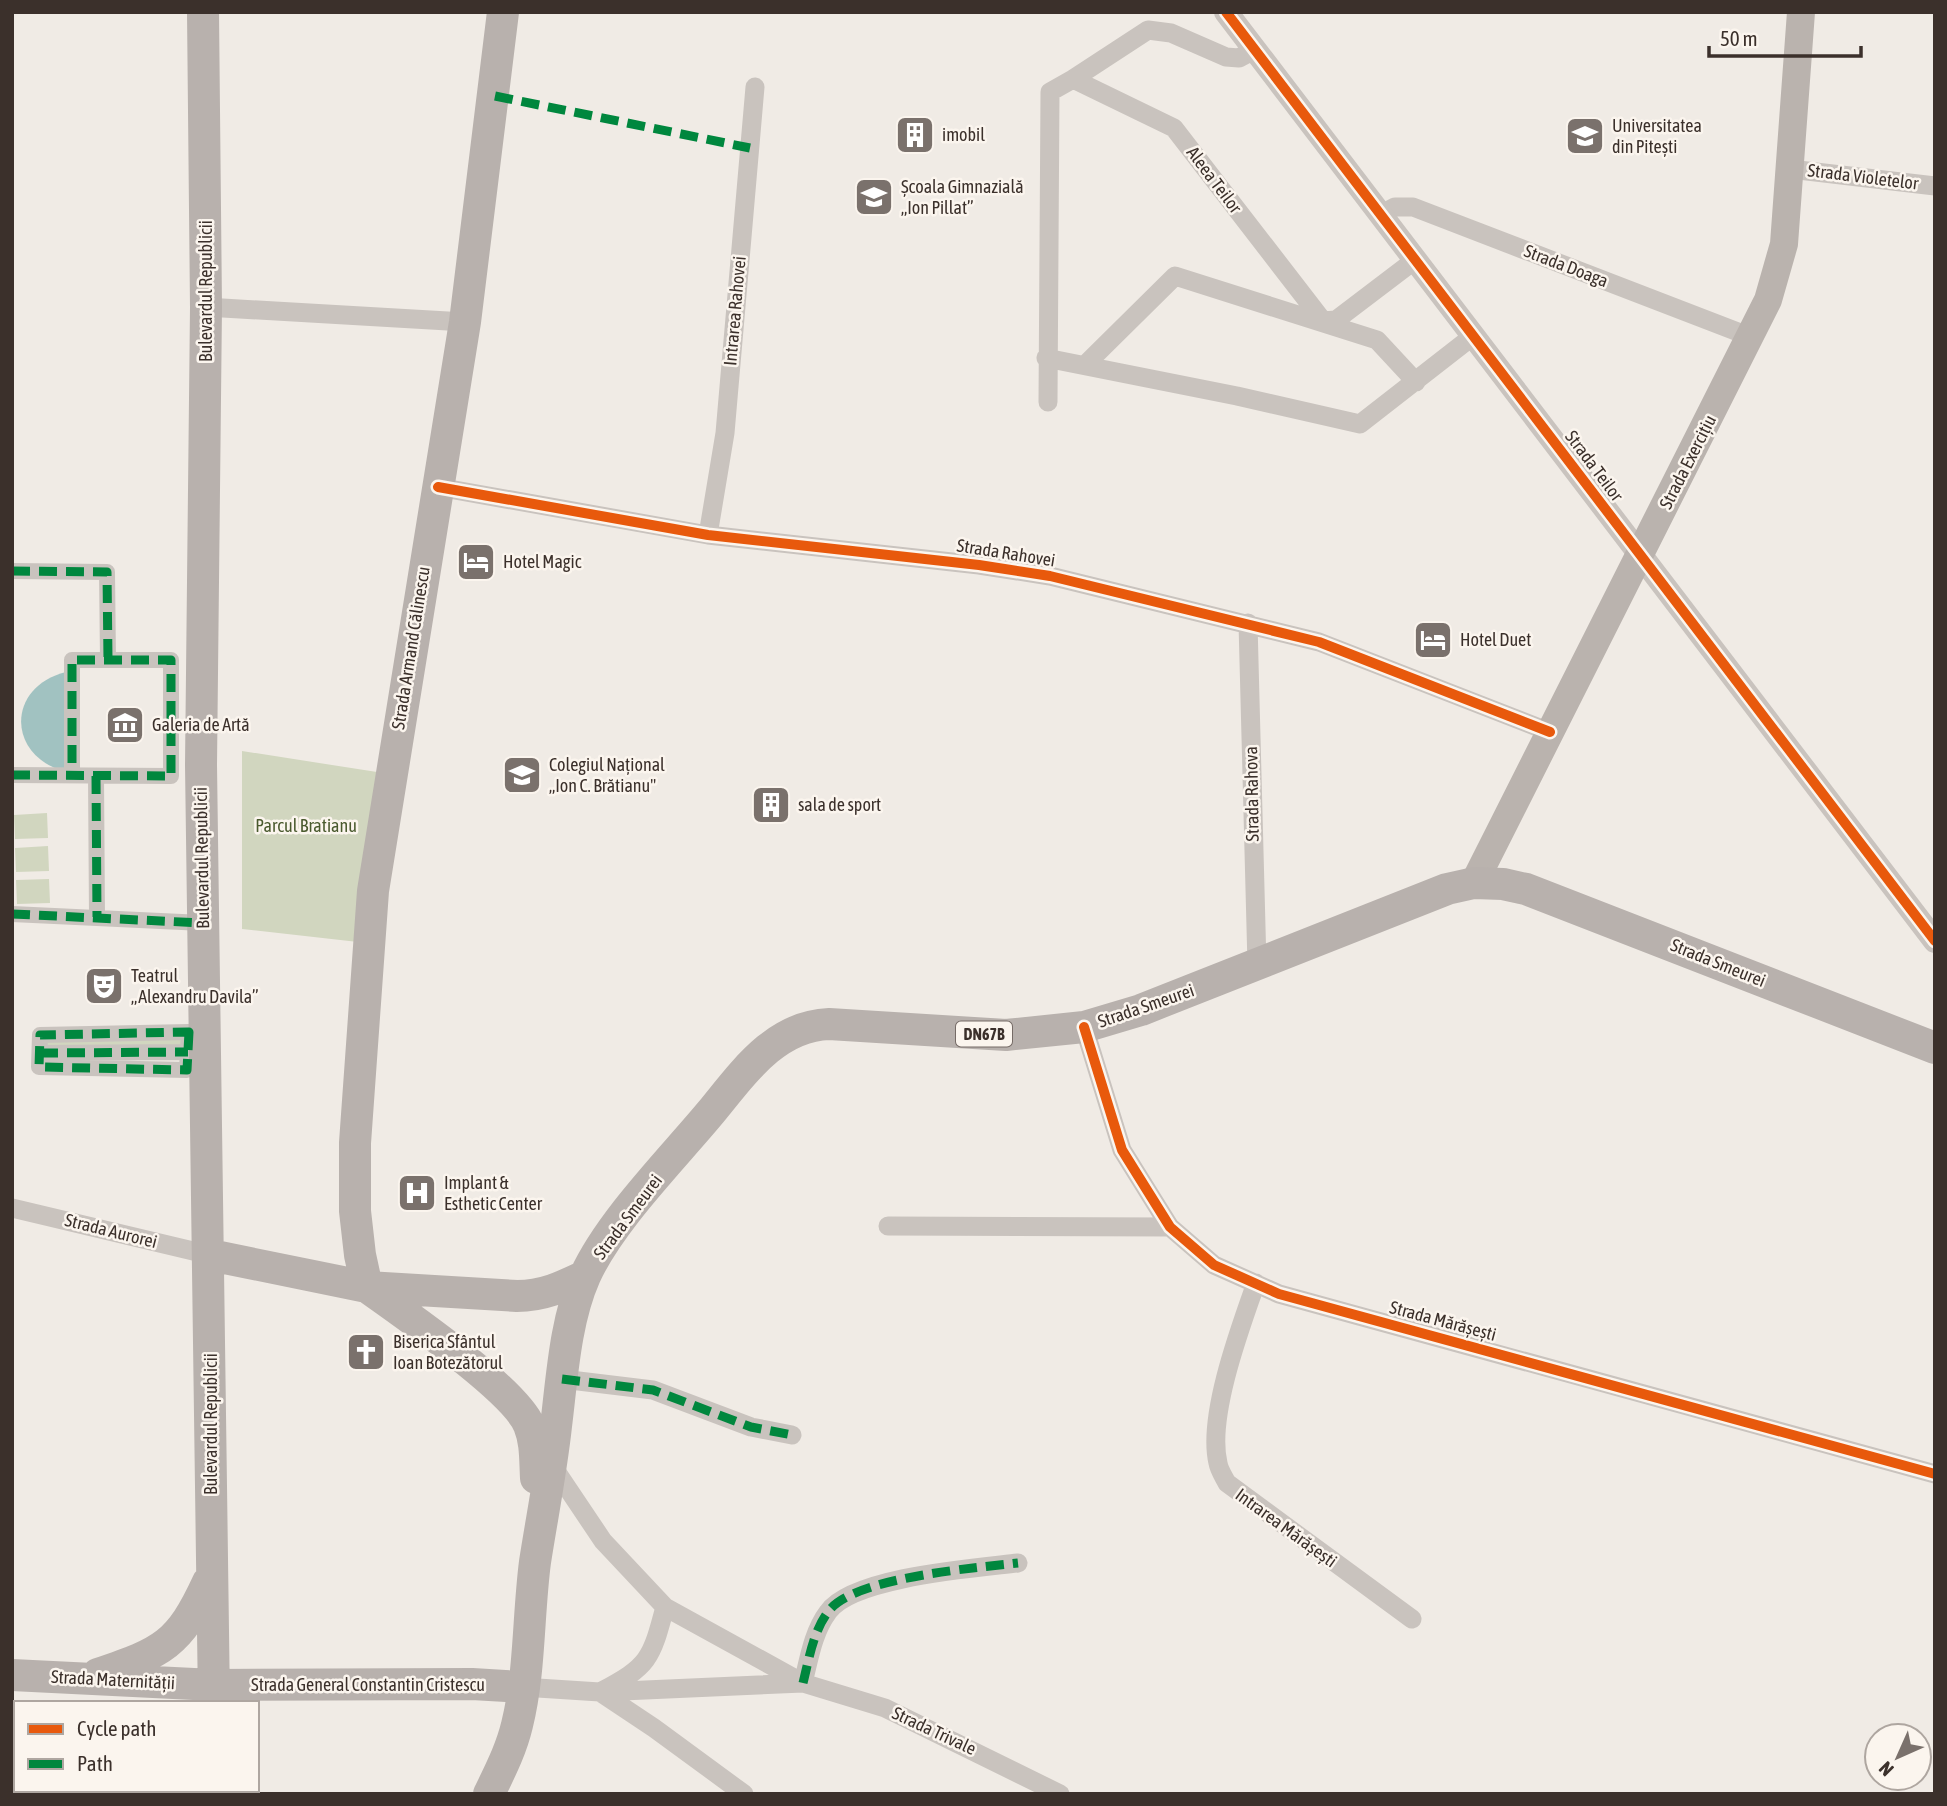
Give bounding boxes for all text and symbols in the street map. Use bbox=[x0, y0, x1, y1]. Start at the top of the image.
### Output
scale bar bbox=[1709, 14, 1861, 58]
text: 50 m bbox=[1720, 26, 1758, 50]
building icon: imobil bbox=[894, 114, 936, 156]
school or university icon: Universitatea din Pitești bbox=[1564, 115, 1606, 157]
place label: Universitatea din Pitești bbox=[1612, 115, 1702, 157]
place label: imobil bbox=[942, 124, 985, 145]
street label: Aleea Teilor bbox=[1183, 142, 1247, 218]
street label: Strada Violetelor bbox=[1807, 159, 1920, 194]
school or university icon: Școala Gimnazială „Ion Pillat” bbox=[853, 176, 895, 218]
place label: Școala Gimnazială „Ion Pillat” bbox=[901, 176, 1024, 218]
street label: Bulevardul Republicii bbox=[195, 220, 216, 362]
street label: Strada Doaga bbox=[1521, 240, 1611, 291]
street label: Intrarea Rahovei bbox=[719, 255, 750, 367]
street label: Strada Exercițiu bbox=[1655, 411, 1720, 512]
street label: Strada Teilor bbox=[1561, 426, 1628, 506]
street label: Strada Rahovei bbox=[955, 534, 1057, 571]
hotel icon: Hotel Magic bbox=[455, 541, 497, 583]
place label: Hotel Magic bbox=[503, 551, 582, 572]
street label: Strada Armand Călinescu bbox=[387, 565, 434, 731]
hotel icon: Hotel Duet bbox=[1412, 619, 1454, 661]
place label: Hotel Duet bbox=[1460, 629, 1531, 650]
museum icon: Galeria de Artă bbox=[104, 704, 146, 746]
place label: Galeria de Artă bbox=[152, 714, 250, 735]
street label: Strada Rahova bbox=[1240, 746, 1263, 842]
school or university icon: Colegiul Național „Ion C. Brătianu" bbox=[501, 754, 543, 796]
place label: Colegiul Național „Ion C. Brătianu" bbox=[549, 754, 665, 796]
building icon: sala de sport bbox=[750, 784, 792, 826]
street label: Bulevardul Republicii bbox=[190, 787, 213, 929]
place label: sala de sport bbox=[798, 794, 881, 815]
park label: Parcul Bratianu bbox=[255, 815, 357, 836]
street label: Strada Smeurei bbox=[1668, 934, 1769, 991]
theatre icon: Teatrul „Alexandru Davila” bbox=[83, 965, 125, 1007]
place label: Teatrul „Alexandru Davila” bbox=[131, 965, 258, 1007]
street label: Strada Smeurei bbox=[1095, 979, 1197, 1032]
road number: DN67B bbox=[956, 1022, 1012, 1046]
street label: Strada Smeurei bbox=[589, 1170, 666, 1263]
hospital icon: Implant & Esthetic Center bbox=[396, 1172, 438, 1214]
place label: Implant & Esthetic Center bbox=[444, 1172, 543, 1214]
street label: Strada Aurorei bbox=[63, 1209, 159, 1252]
street label: Strada Mărășești bbox=[1388, 1296, 1499, 1345]
church icon: Biserica Sfântul Ioan Botezătorul bbox=[345, 1331, 387, 1373]
place label: Biserica Sfântul Ioan Botezătorul bbox=[393, 1331, 503, 1373]
street label: Bulevardul Republicii bbox=[200, 1353, 221, 1495]
street label: Intrarea Mărășești bbox=[1232, 1484, 1341, 1571]
street label: Strada Maternității bbox=[50, 1666, 176, 1693]
street label: Strada General Constantin Cristescu bbox=[251, 1674, 485, 1695]
legend bbox=[14, 1701, 259, 1792]
street label: Strada Trivale bbox=[889, 1702, 979, 1759]
text: Cycle path bbox=[77, 1716, 156, 1740]
north arrow bbox=[1863, 1722, 1933, 1792]
text: Path bbox=[77, 1751, 113, 1775]
text: N bbox=[1874, 1757, 1898, 1781]

